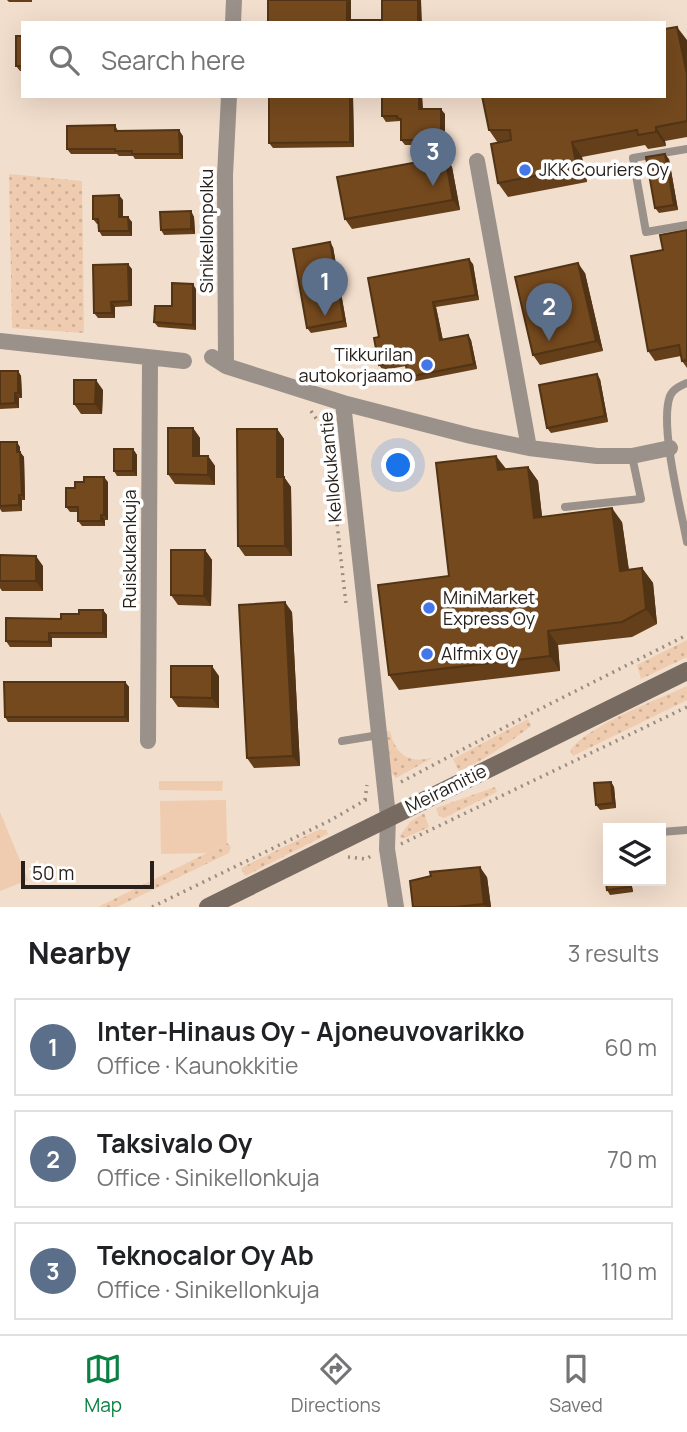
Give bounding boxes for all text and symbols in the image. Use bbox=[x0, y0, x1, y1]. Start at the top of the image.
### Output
search box bbox=[21, 21, 666, 98]
icon: search bbox=[45, 41, 83, 79]
text: Search here bbox=[101, 42, 246, 78]
pin: 3 bbox=[410, 128, 456, 186]
place label: JKK Couriers Oy bbox=[539, 157, 670, 181]
marker: JKK Couriers Oy bbox=[517, 162, 533, 178]
street label: Sinikellonpolku bbox=[194, 169, 218, 293]
pin: 1 bbox=[302, 258, 348, 316]
pin: 2 bbox=[526, 283, 572, 341]
place label: Tikkurilan autokorjaamo bbox=[299, 342, 413, 387]
marker: Tikkurilan autokorjaamo bbox=[419, 357, 435, 373]
street label: Kellokukantie bbox=[313, 411, 347, 523]
your location bbox=[381, 448, 415, 482]
street label: Ruiskukankuja bbox=[117, 489, 141, 609]
place label: MiniMarket Express Oy bbox=[443, 585, 536, 630]
marker: MiniMarket Express Oy bbox=[421, 600, 437, 616]
place label: Alfmix Oy bbox=[441, 641, 519, 665]
marker: Alfmix Oy bbox=[419, 646, 435, 662]
street label: Meiramitie bbox=[401, 758, 490, 818]
map controls bbox=[603, 823, 666, 886]
button: layers bbox=[603, 823, 666, 886]
scale bar bbox=[21, 858, 154, 890]
text: 50 m bbox=[32, 860, 74, 886]
text: Nearby bbox=[28, 932, 131, 973]
text: 3 results bbox=[568, 937, 659, 969]
text: Inter-Hinaus Oy - Ajoneuvovarikko bbox=[97, 1013, 525, 1049]
text: 1 bbox=[48, 1031, 58, 1063]
text: 60 m bbox=[605, 1031, 657, 1063]
text: Office · Kaunokkitie bbox=[97, 1049, 298, 1081]
text: Taksivalo Oy bbox=[97, 1125, 252, 1161]
text: 2 bbox=[46, 1143, 60, 1175]
text: 70 m bbox=[607, 1143, 657, 1175]
text: Office · Sinikellonkuja bbox=[97, 1161, 320, 1193]
text: Teknocalor Oy Ab bbox=[97, 1237, 314, 1273]
text: 3 bbox=[46, 1255, 60, 1287]
text: 110 m bbox=[601, 1255, 657, 1287]
text: Office · Sinikellonkuja bbox=[97, 1273, 320, 1305]
tab: Map bbox=[84, 1350, 122, 1418]
tab: Directions bbox=[291, 1350, 381, 1418]
tab: Saved bbox=[549, 1350, 603, 1418]

